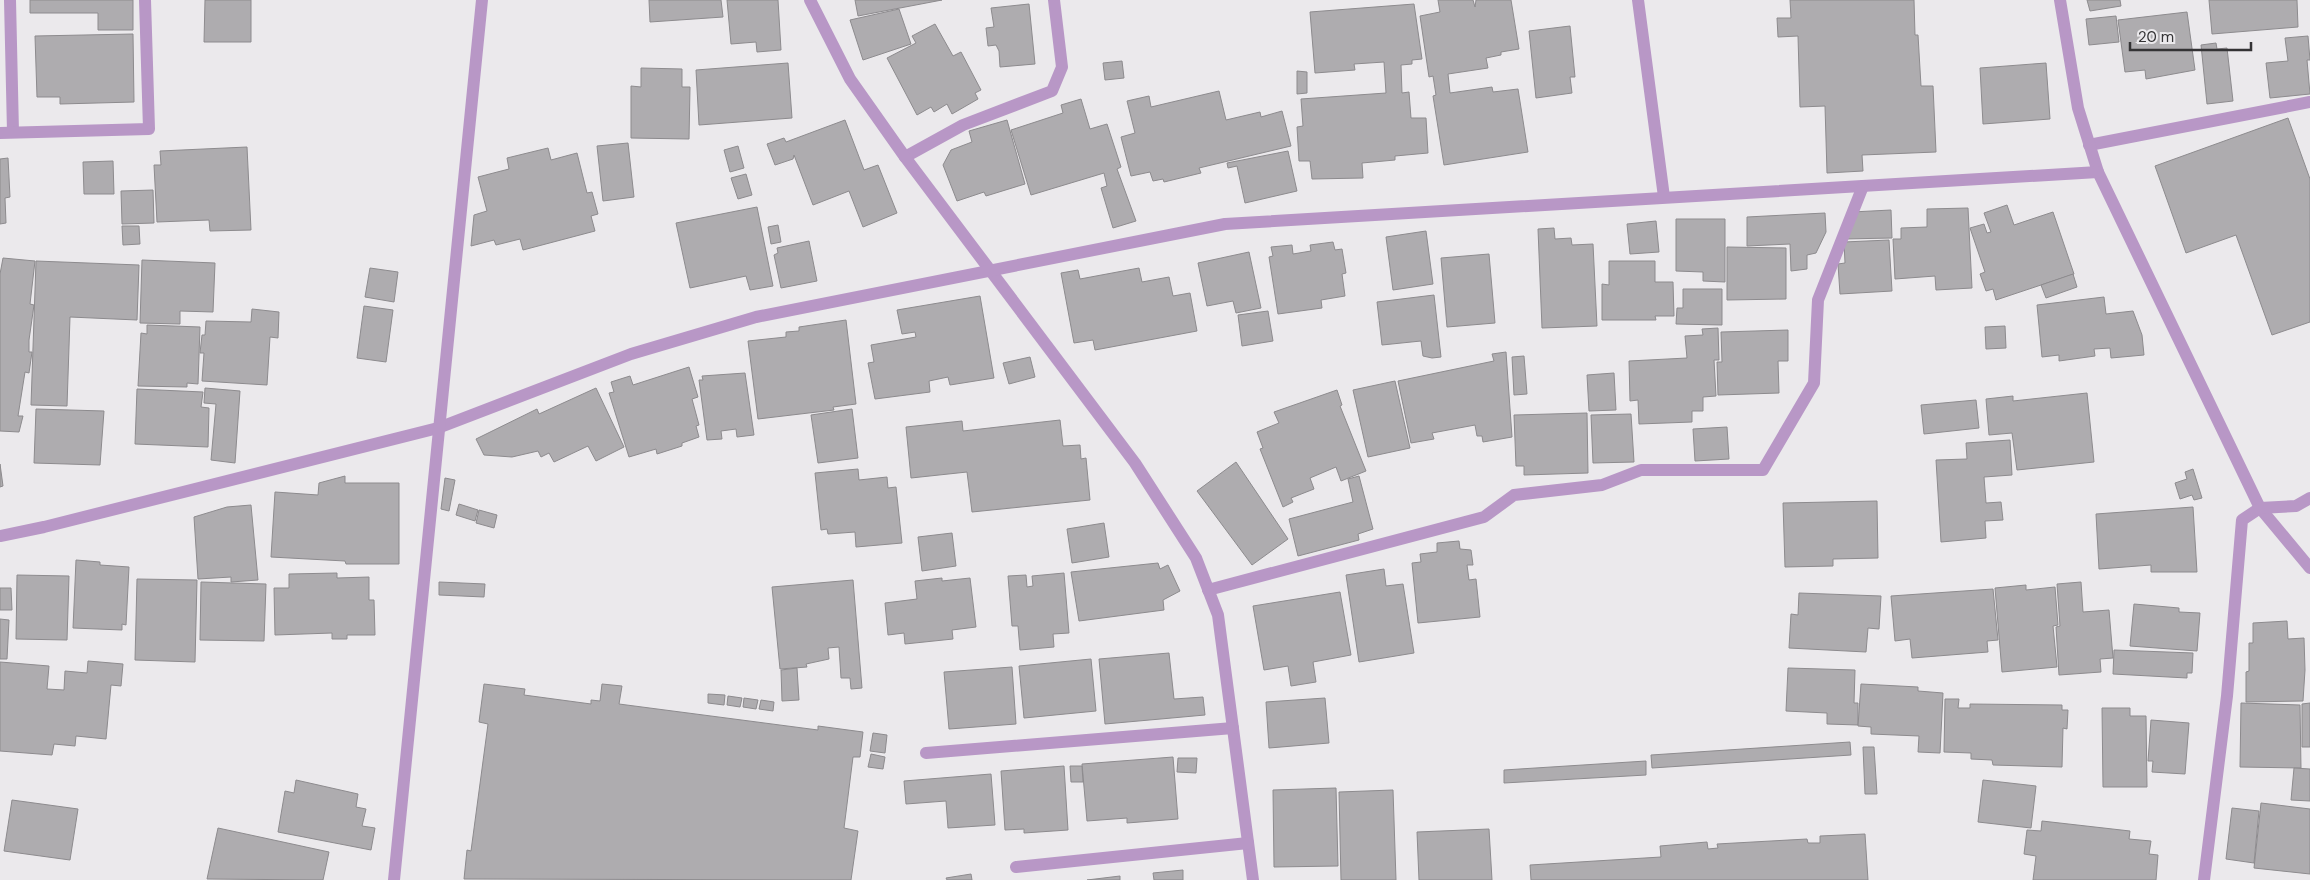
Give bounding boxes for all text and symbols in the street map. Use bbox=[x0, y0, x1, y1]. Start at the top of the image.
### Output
scale bar bbox=[2130, 20, 2251, 52]
text: 20 m bbox=[2138, 27, 2174, 47]

